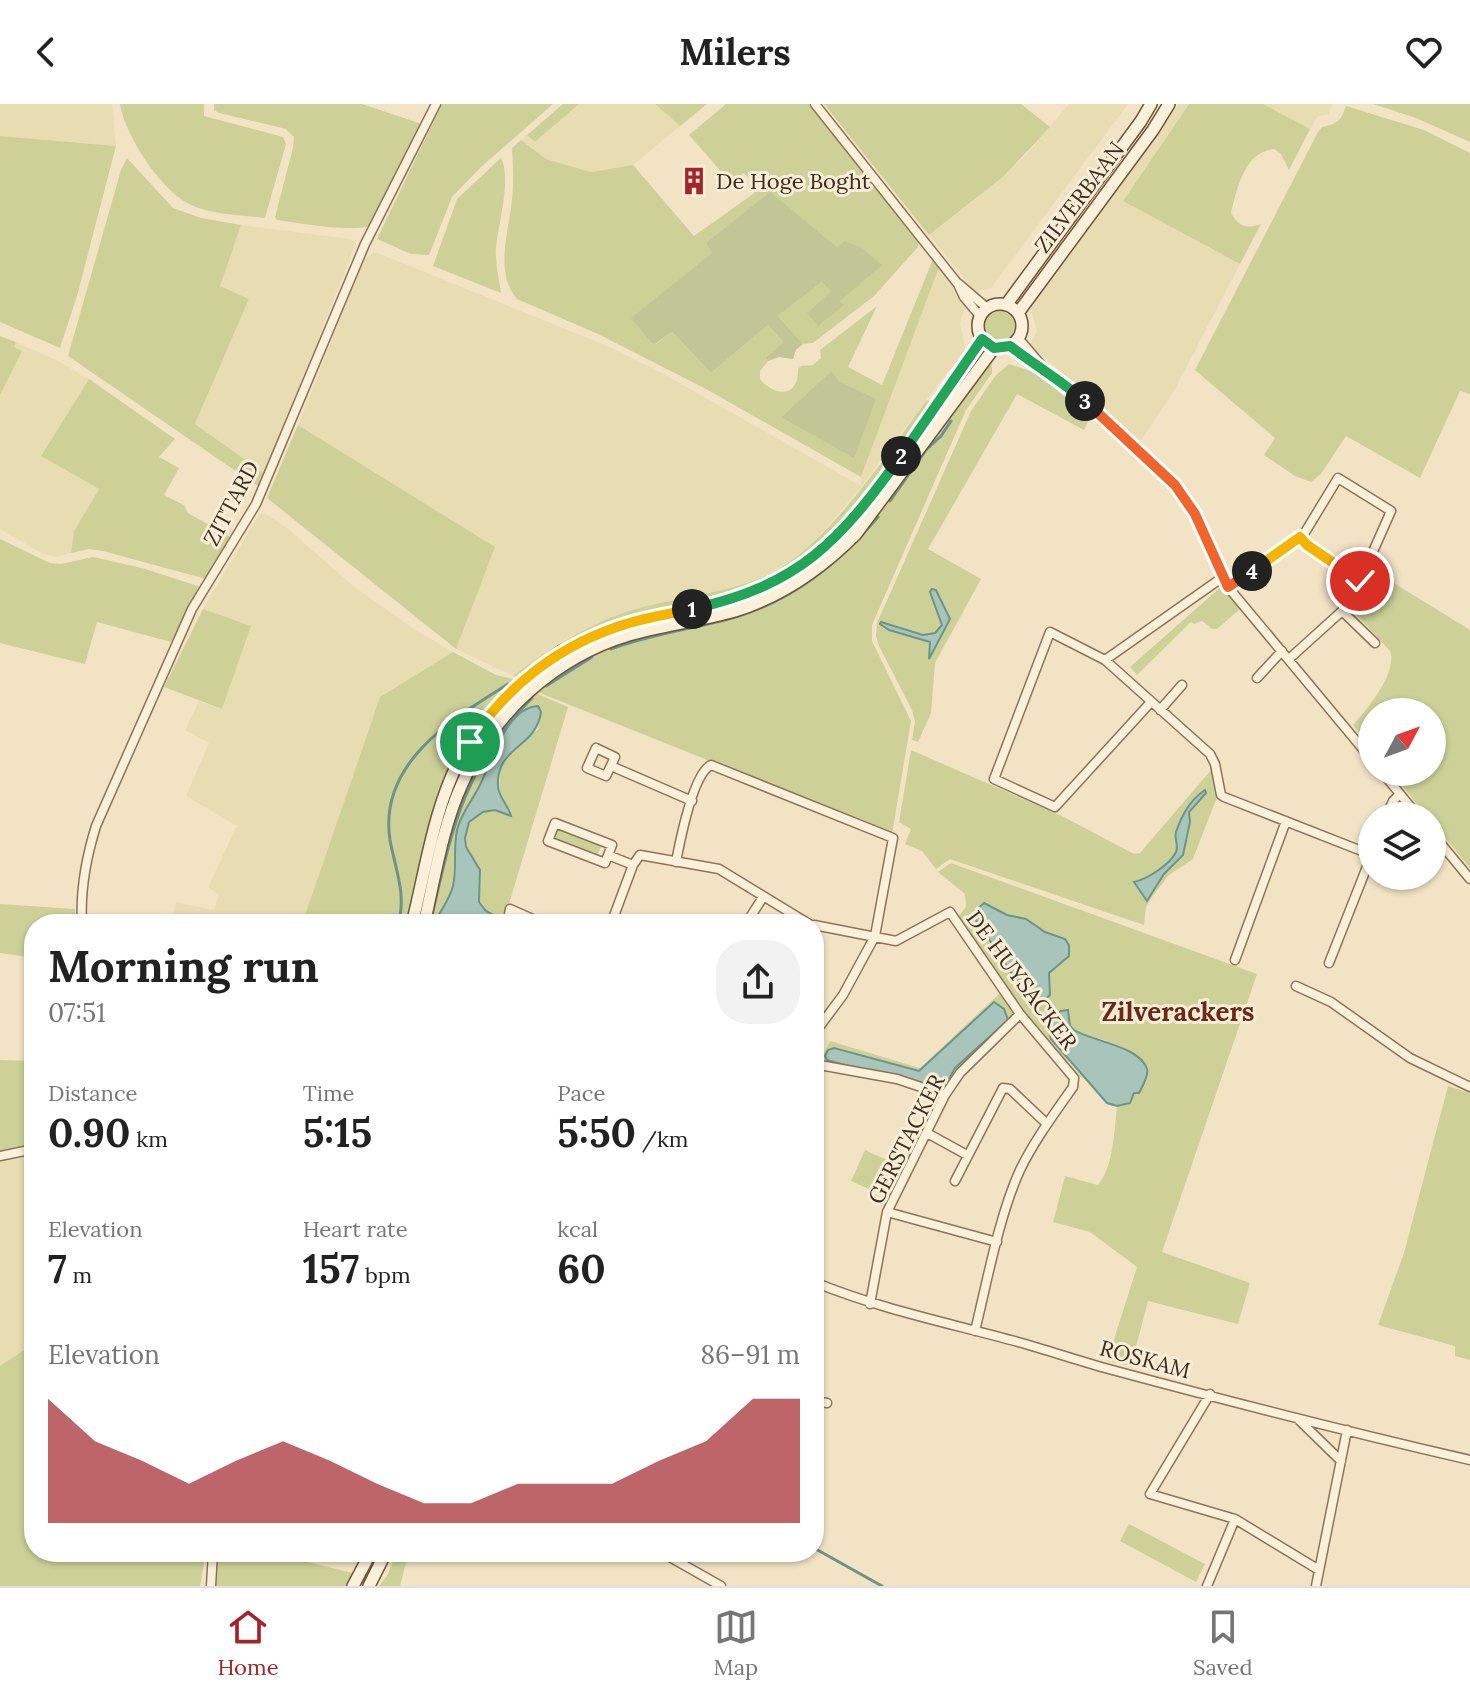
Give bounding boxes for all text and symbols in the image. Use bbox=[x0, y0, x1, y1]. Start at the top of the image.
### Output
text: Milers bbox=[679, 29, 791, 75]
icon: back bbox=[24, 30, 68, 74]
icon: heart bbox=[1402, 30, 1446, 74]
street label: ZILVERBAAN bbox=[1028, 136, 1130, 258]
building icon: De Hoge Boght bbox=[679, 166, 709, 196]
place label: De Hoge Boght bbox=[716, 167, 871, 195]
pin: 3 bbox=[1065, 381, 1105, 421]
text: 3 bbox=[1079, 387, 1091, 415]
pin: 2 bbox=[881, 436, 921, 476]
text: 2 bbox=[895, 442, 907, 470]
street label: ZITTARD bbox=[197, 456, 265, 550]
pin bbox=[1326, 547, 1394, 615]
pin: 4 bbox=[1232, 551, 1272, 591]
text: 4 bbox=[1246, 557, 1258, 585]
icon: check bbox=[1338, 559, 1382, 603]
pin: 1 bbox=[672, 589, 712, 629]
text: 1 bbox=[688, 595, 696, 623]
north arrow bbox=[1358, 698, 1446, 786]
map controls bbox=[1358, 698, 1446, 890]
pin bbox=[436, 708, 504, 776]
icon: arrive bbox=[448, 720, 492, 764]
button: layers bbox=[1358, 802, 1446, 890]
street label: DE HUYSACKER bbox=[960, 905, 1084, 1055]
text: Morning run bbox=[48, 938, 319, 994]
button: share bbox=[716, 940, 800, 1024]
district label: Zilverackers bbox=[1102, 995, 1254, 1028]
text: 07:51 bbox=[48, 996, 106, 1029]
street label: GERSTACKER bbox=[861, 1069, 951, 1209]
text: Distance bbox=[48, 1079, 138, 1107]
text: Time bbox=[303, 1079, 355, 1107]
text: Pace bbox=[557, 1079, 605, 1107]
text: 0.90 bbox=[48, 1107, 131, 1158]
text: 5:15 bbox=[303, 1107, 372, 1158]
text: 5:50 bbox=[557, 1107, 636, 1158]
text: km bbox=[131, 1125, 168, 1153]
text: /km bbox=[636, 1125, 688, 1153]
text: Elevation bbox=[48, 1215, 143, 1243]
text: Heart rate bbox=[303, 1215, 408, 1243]
text: kcal bbox=[557, 1215, 598, 1243]
text: 7 bbox=[48, 1243, 67, 1294]
text: 157 bbox=[303, 1243, 359, 1294]
text: 60 bbox=[557, 1243, 606, 1294]
text: m bbox=[67, 1261, 92, 1289]
text: bpm bbox=[359, 1261, 411, 1289]
street label: ROSKAM bbox=[1097, 1333, 1193, 1385]
text: Elevation bbox=[48, 1338, 160, 1371]
text: 86–91 m bbox=[700, 1338, 800, 1371]
tab: Home bbox=[217, 1605, 279, 1681]
tab: Map bbox=[713, 1605, 758, 1681]
tab: Saved bbox=[1193, 1605, 1253, 1681]

